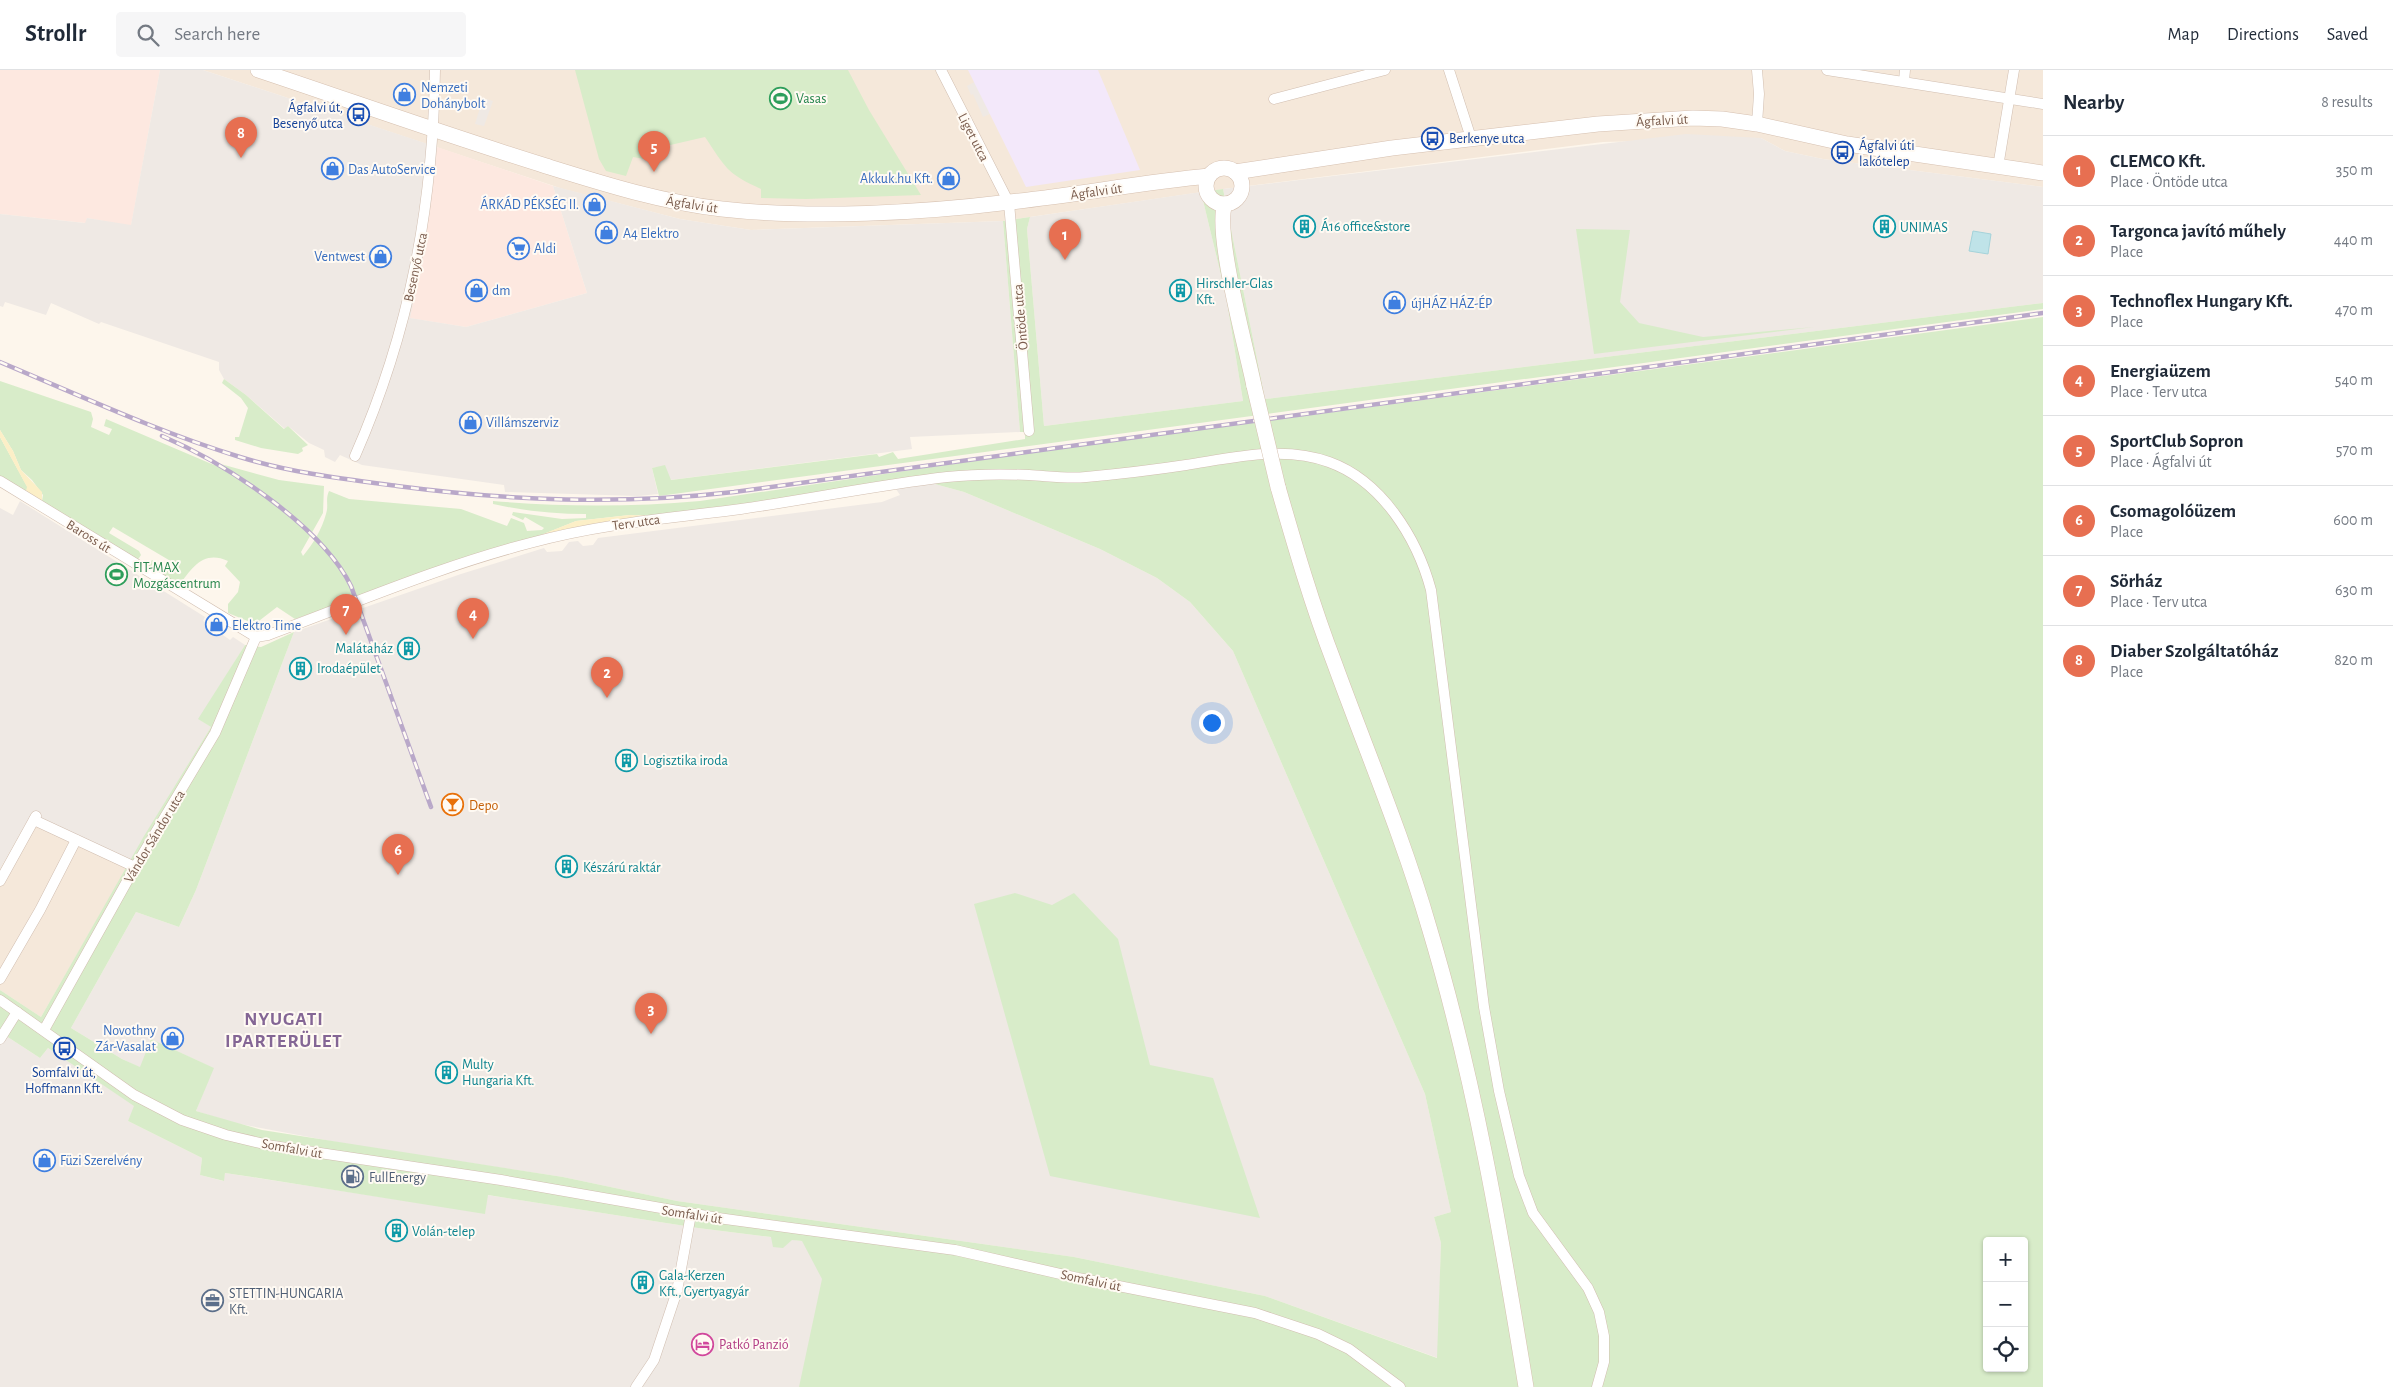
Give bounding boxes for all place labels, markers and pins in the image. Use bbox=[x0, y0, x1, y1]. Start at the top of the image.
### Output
place label: Nemzeti Dohánybolt bbox=[421, 81, 486, 111]
shop icon: Nemzeti Dohánybolt bbox=[393, 83, 417, 107]
sports icon: Vasas bbox=[768, 86, 792, 110]
place label: Vasas bbox=[796, 92, 826, 106]
place label: Ágfalvi út, Besenyő utca bbox=[272, 98, 344, 131]
bus stop icon: Ágfalvi út, Besenyő utca bbox=[347, 103, 371, 127]
pin: 8 bbox=[225, 117, 257, 158]
bus stop icon: Berkenye utca bbox=[1421, 126, 1445, 150]
pin: 5 bbox=[638, 131, 670, 172]
place label: Berkenye utca bbox=[1449, 132, 1525, 146]
place label: Ágfalvi úti lakótelep bbox=[1859, 136, 1915, 169]
bus stop icon: Ágfalvi úti lakótelep bbox=[1831, 141, 1855, 165]
shop icon: Das AutoService bbox=[320, 157, 344, 181]
place label: Das AutoService bbox=[348, 163, 436, 177]
shop icon: Akkuk.hu Kft. bbox=[937, 166, 961, 190]
place label: Akkuk.hu Kft. bbox=[860, 172, 933, 186]
shop icon: ÁRKÁD PÉKSÉG II. bbox=[583, 192, 607, 216]
place label: ÁRKÁD PÉKSÉG II. bbox=[480, 195, 579, 212]
building icon: Á16 office&store bbox=[1293, 214, 1317, 238]
building icon: UNIMAS bbox=[1872, 215, 1896, 239]
place label: Á16 office&store bbox=[1321, 217, 1410, 234]
pin: 1 bbox=[1049, 219, 1081, 260]
shop icon: A4 Elektro bbox=[595, 221, 619, 245]
place label: UNIMAS bbox=[1900, 221, 1948, 235]
place label: A4 Elektro bbox=[623, 227, 679, 241]
supermarket icon: Aldi bbox=[506, 236, 530, 260]
place label: Aldi bbox=[534, 242, 556, 256]
shop icon: Ventwest bbox=[369, 244, 393, 268]
place label: Ventwest bbox=[314, 250, 366, 264]
place label: Hirschler-Glas Kft. bbox=[1196, 277, 1273, 307]
shop icon: dm bbox=[464, 278, 488, 302]
building icon: Hirschler-Glas Kft. bbox=[1168, 279, 1192, 303]
place label: dm bbox=[492, 284, 510, 298]
shop icon: újHÁZ HÁZ-ÉP bbox=[1383, 291, 1407, 315]
place label: újHÁZ HÁZ-ÉP bbox=[1411, 294, 1492, 311]
shop icon: Villámszerviz bbox=[458, 410, 482, 434]
place label: Villámszerviz bbox=[486, 416, 559, 430]
place label: FIT-MAX Mozgáscentrum bbox=[133, 561, 221, 591]
sports icon: FIT-MAX Mozgáscentrum bbox=[105, 563, 129, 587]
pin: 7 bbox=[330, 594, 362, 635]
pin: 4 bbox=[457, 598, 489, 639]
shop icon: Elektro Time bbox=[204, 613, 228, 637]
place label: Elektro Time bbox=[232, 619, 301, 633]
building icon: Malátaház bbox=[397, 636, 421, 660]
place label: Malátaház bbox=[335, 642, 393, 656]
building icon: Irodaépület bbox=[289, 656, 313, 680]
pin: 2 bbox=[591, 657, 623, 698]
place label: Irodaépület bbox=[317, 662, 381, 676]
building icon: Logisztika iroda bbox=[615, 748, 639, 772]
place label: Logisztika iroda bbox=[643, 754, 728, 768]
bar icon: Depo bbox=[441, 793, 465, 817]
place label: Depo bbox=[469, 799, 499, 813]
pin: 6 bbox=[382, 834, 414, 875]
building icon: Készárú raktár bbox=[555, 855, 579, 879]
place label: Készárú raktár bbox=[583, 861, 661, 875]
pin: 3 bbox=[635, 993, 667, 1034]
place label: Novothny Zár-Vasalat bbox=[95, 1024, 157, 1054]
shop icon: Novothny Zár-Vasalat bbox=[160, 1026, 184, 1050]
bus stop icon: Somfalvi út, Hoffmann Kft. bbox=[52, 1037, 76, 1061]
place label: Multy Hungaria Kft. bbox=[462, 1058, 535, 1088]
building icon: Multy Hungaria Kft. bbox=[434, 1060, 458, 1084]
place label: Somfalvi út, Hoffmann Kft. bbox=[25, 1066, 103, 1096]
shop icon: Füzi Szerelvény bbox=[32, 1148, 56, 1172]
place label: Füzi Szerelvény bbox=[60, 1154, 142, 1168]
fuel station icon: FullEnergy bbox=[341, 1165, 365, 1189]
place label: FullEnergy bbox=[369, 1171, 426, 1185]
building icon: Volán-telep bbox=[384, 1219, 408, 1243]
place label: Volán-telep bbox=[412, 1225, 475, 1239]
place label: Gala-Kerzen Kft., Gyertyagyár bbox=[659, 1269, 749, 1299]
building icon: Gala-Kerzen Kft., Gyertyagyár bbox=[631, 1271, 655, 1295]
place label: STETTIN-HUNGARIA Kft. bbox=[229, 1287, 343, 1317]
office icon: STETTIN-HUNGARIA Kft. bbox=[201, 1289, 225, 1313]
hotel icon: Patkó Panzió bbox=[691, 1332, 715, 1356]
place label: Patkó Panzió bbox=[719, 1338, 789, 1352]

